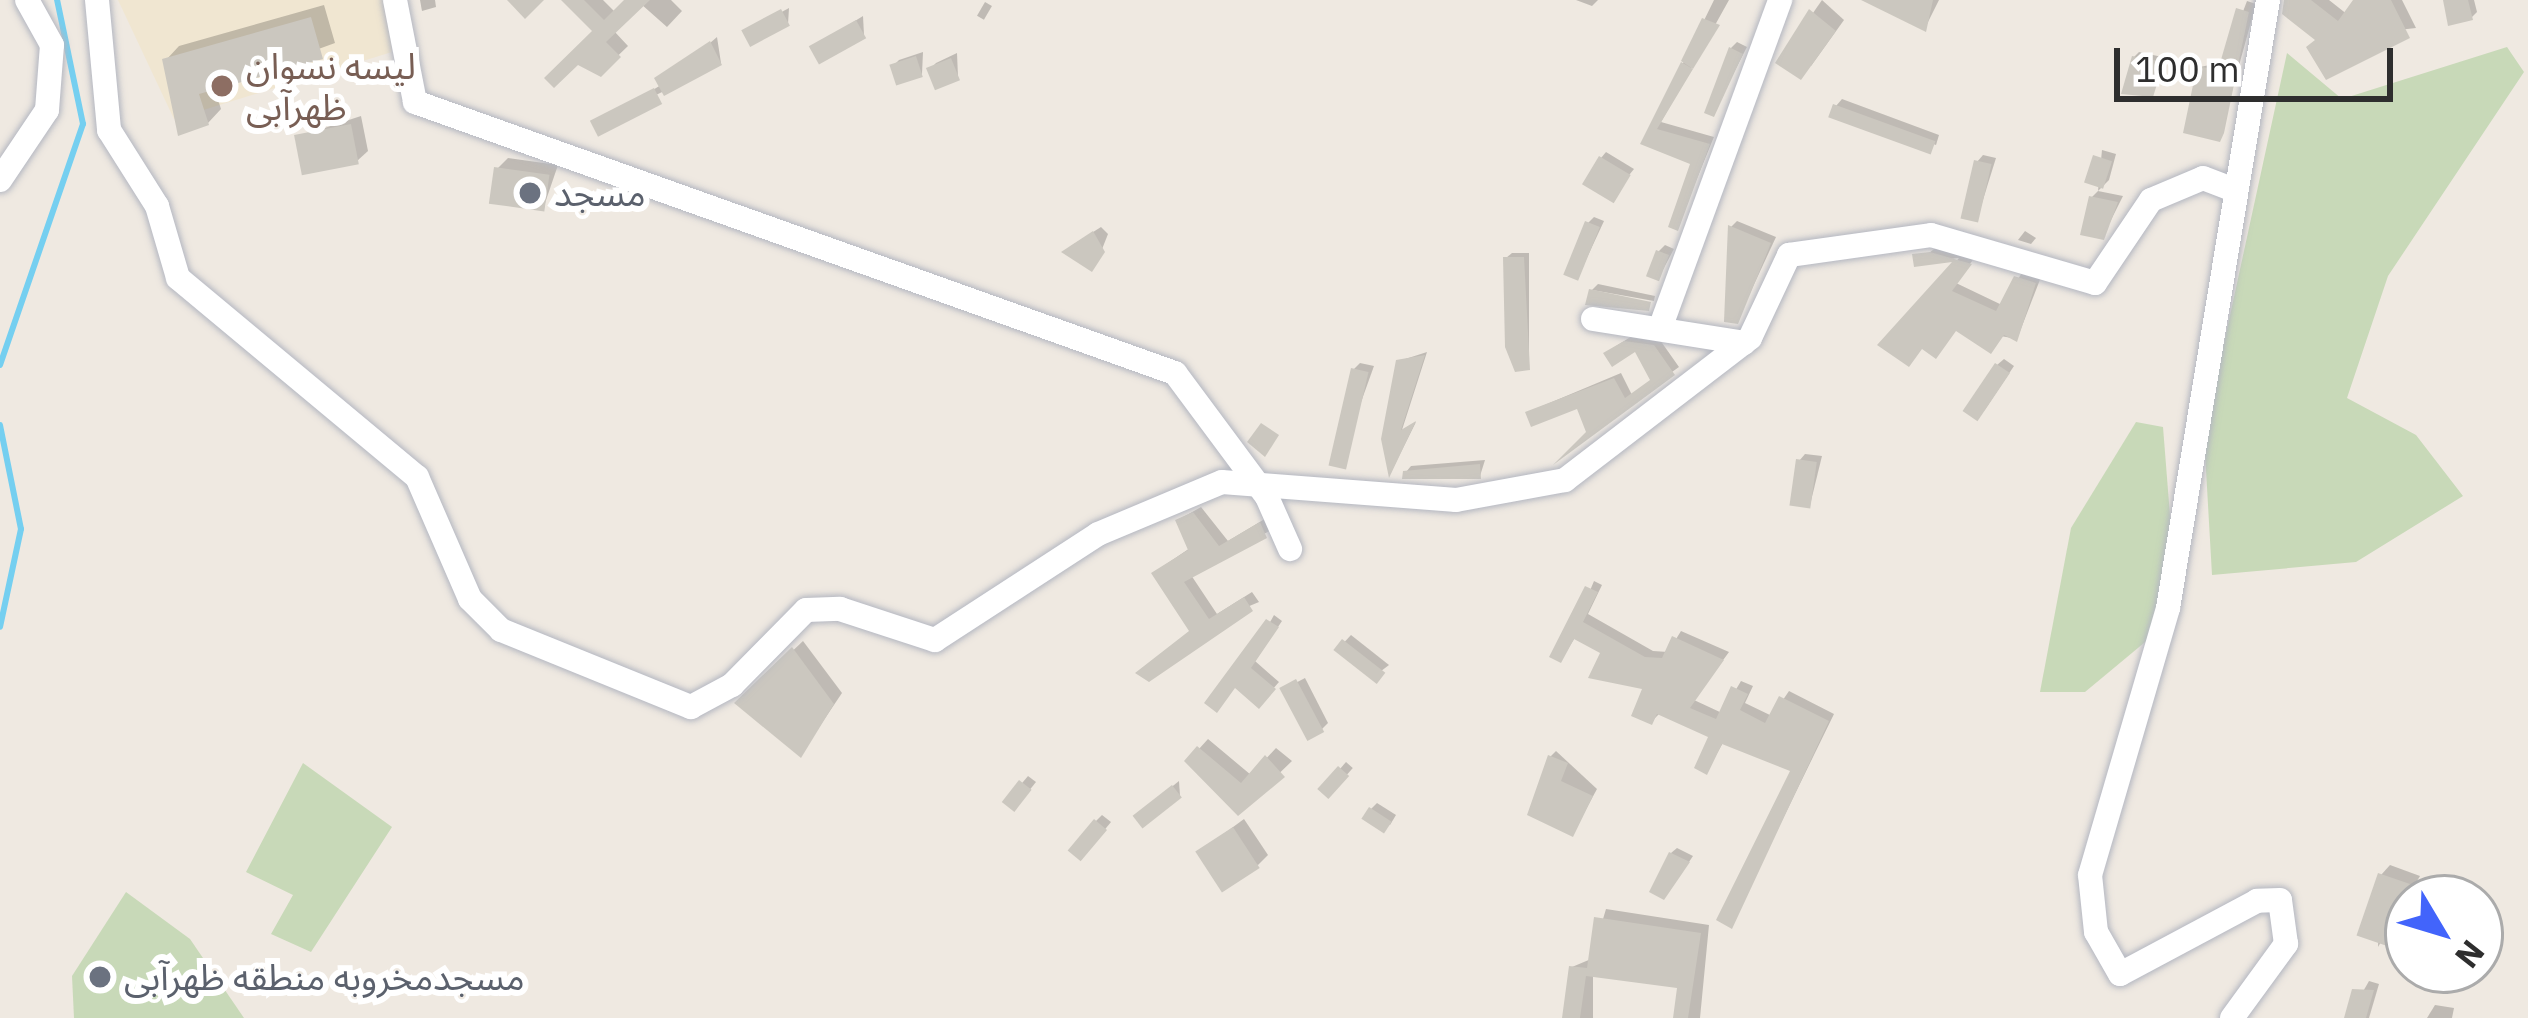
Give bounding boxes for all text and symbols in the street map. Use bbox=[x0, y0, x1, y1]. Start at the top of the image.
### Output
scale bar bbox=[2120, 24, 2399, 98]
place label: لیسه نسوان ظهرآبی bbox=[246, 43, 416, 128]
text: 100 m bbox=[2135, 45, 2240, 92]
marker: لیسه نسوان ظهرآبی bbox=[209, 73, 235, 99]
place label: مسجد bbox=[554, 171, 646, 215]
marker: مسجد bbox=[517, 180, 543, 206]
north arrow bbox=[2384, 874, 2504, 994]
text: N bbox=[2446, 932, 2495, 977]
place label: مسجدمخروبه منطقه ظهرآبی bbox=[124, 955, 525, 999]
marker: مسجدمخروبه منطقه ظهرآبی bbox=[87, 964, 113, 990]

